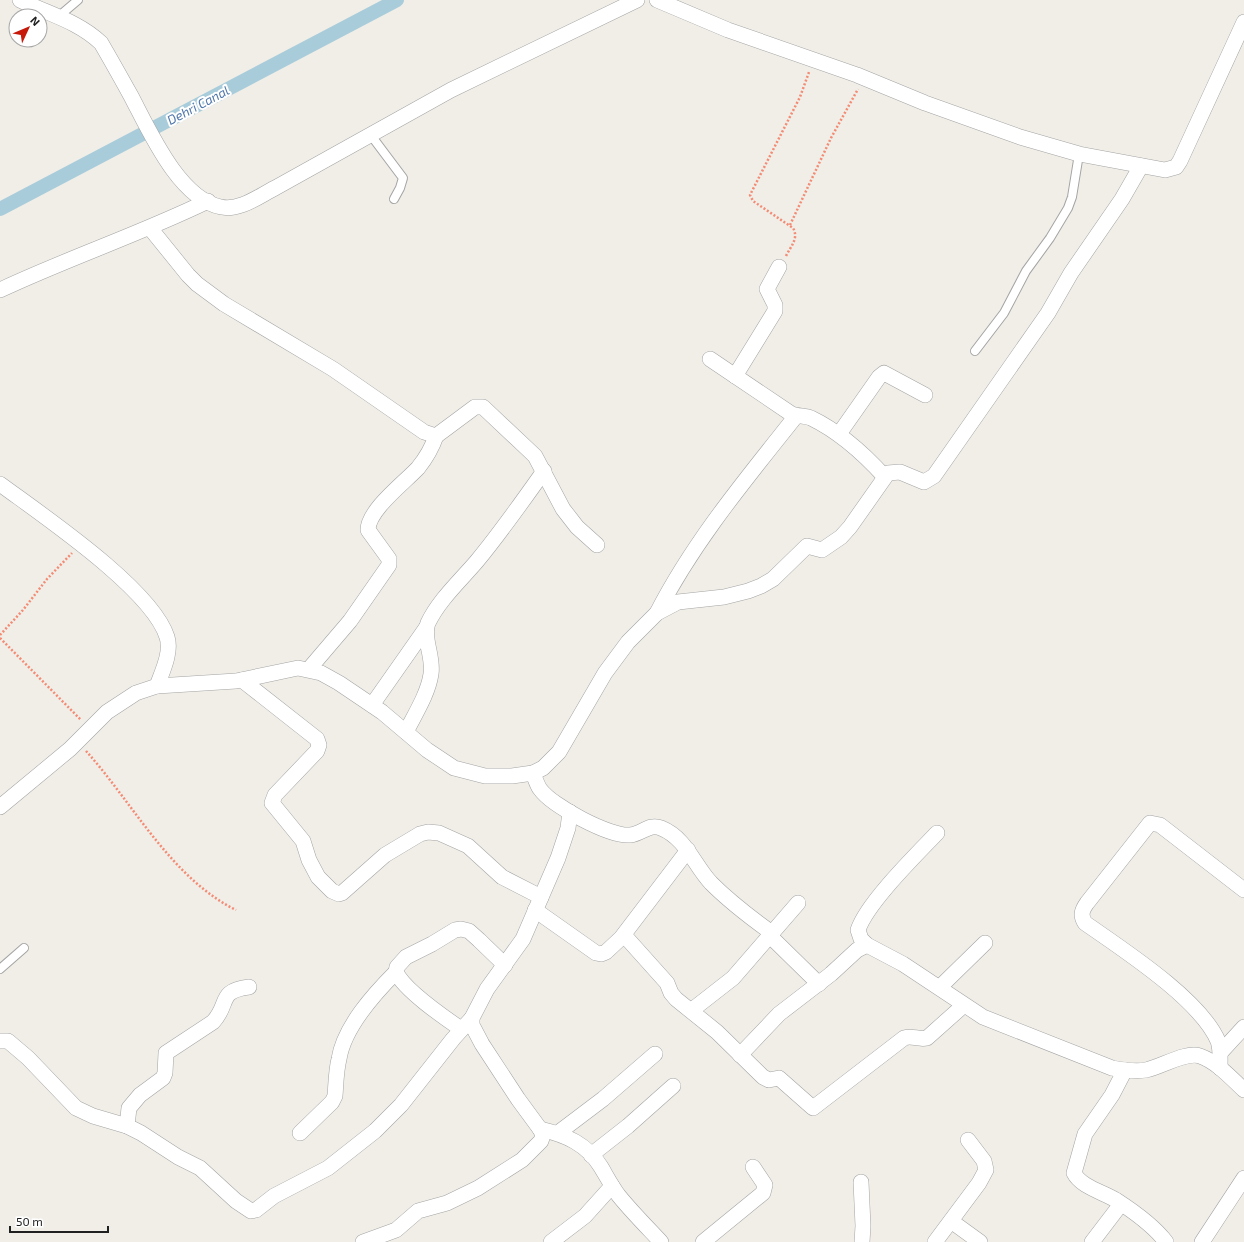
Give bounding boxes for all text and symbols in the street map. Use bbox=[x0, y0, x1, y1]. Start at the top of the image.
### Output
north arrow bbox=[8, 8, 48, 48]
text: N bbox=[28, 13, 43, 28]
water label: Dehri Canal bbox=[164, 82, 232, 128]
scale bar bbox=[10, 1208, 108, 1234]
text: 50 m bbox=[16, 1214, 43, 1228]

